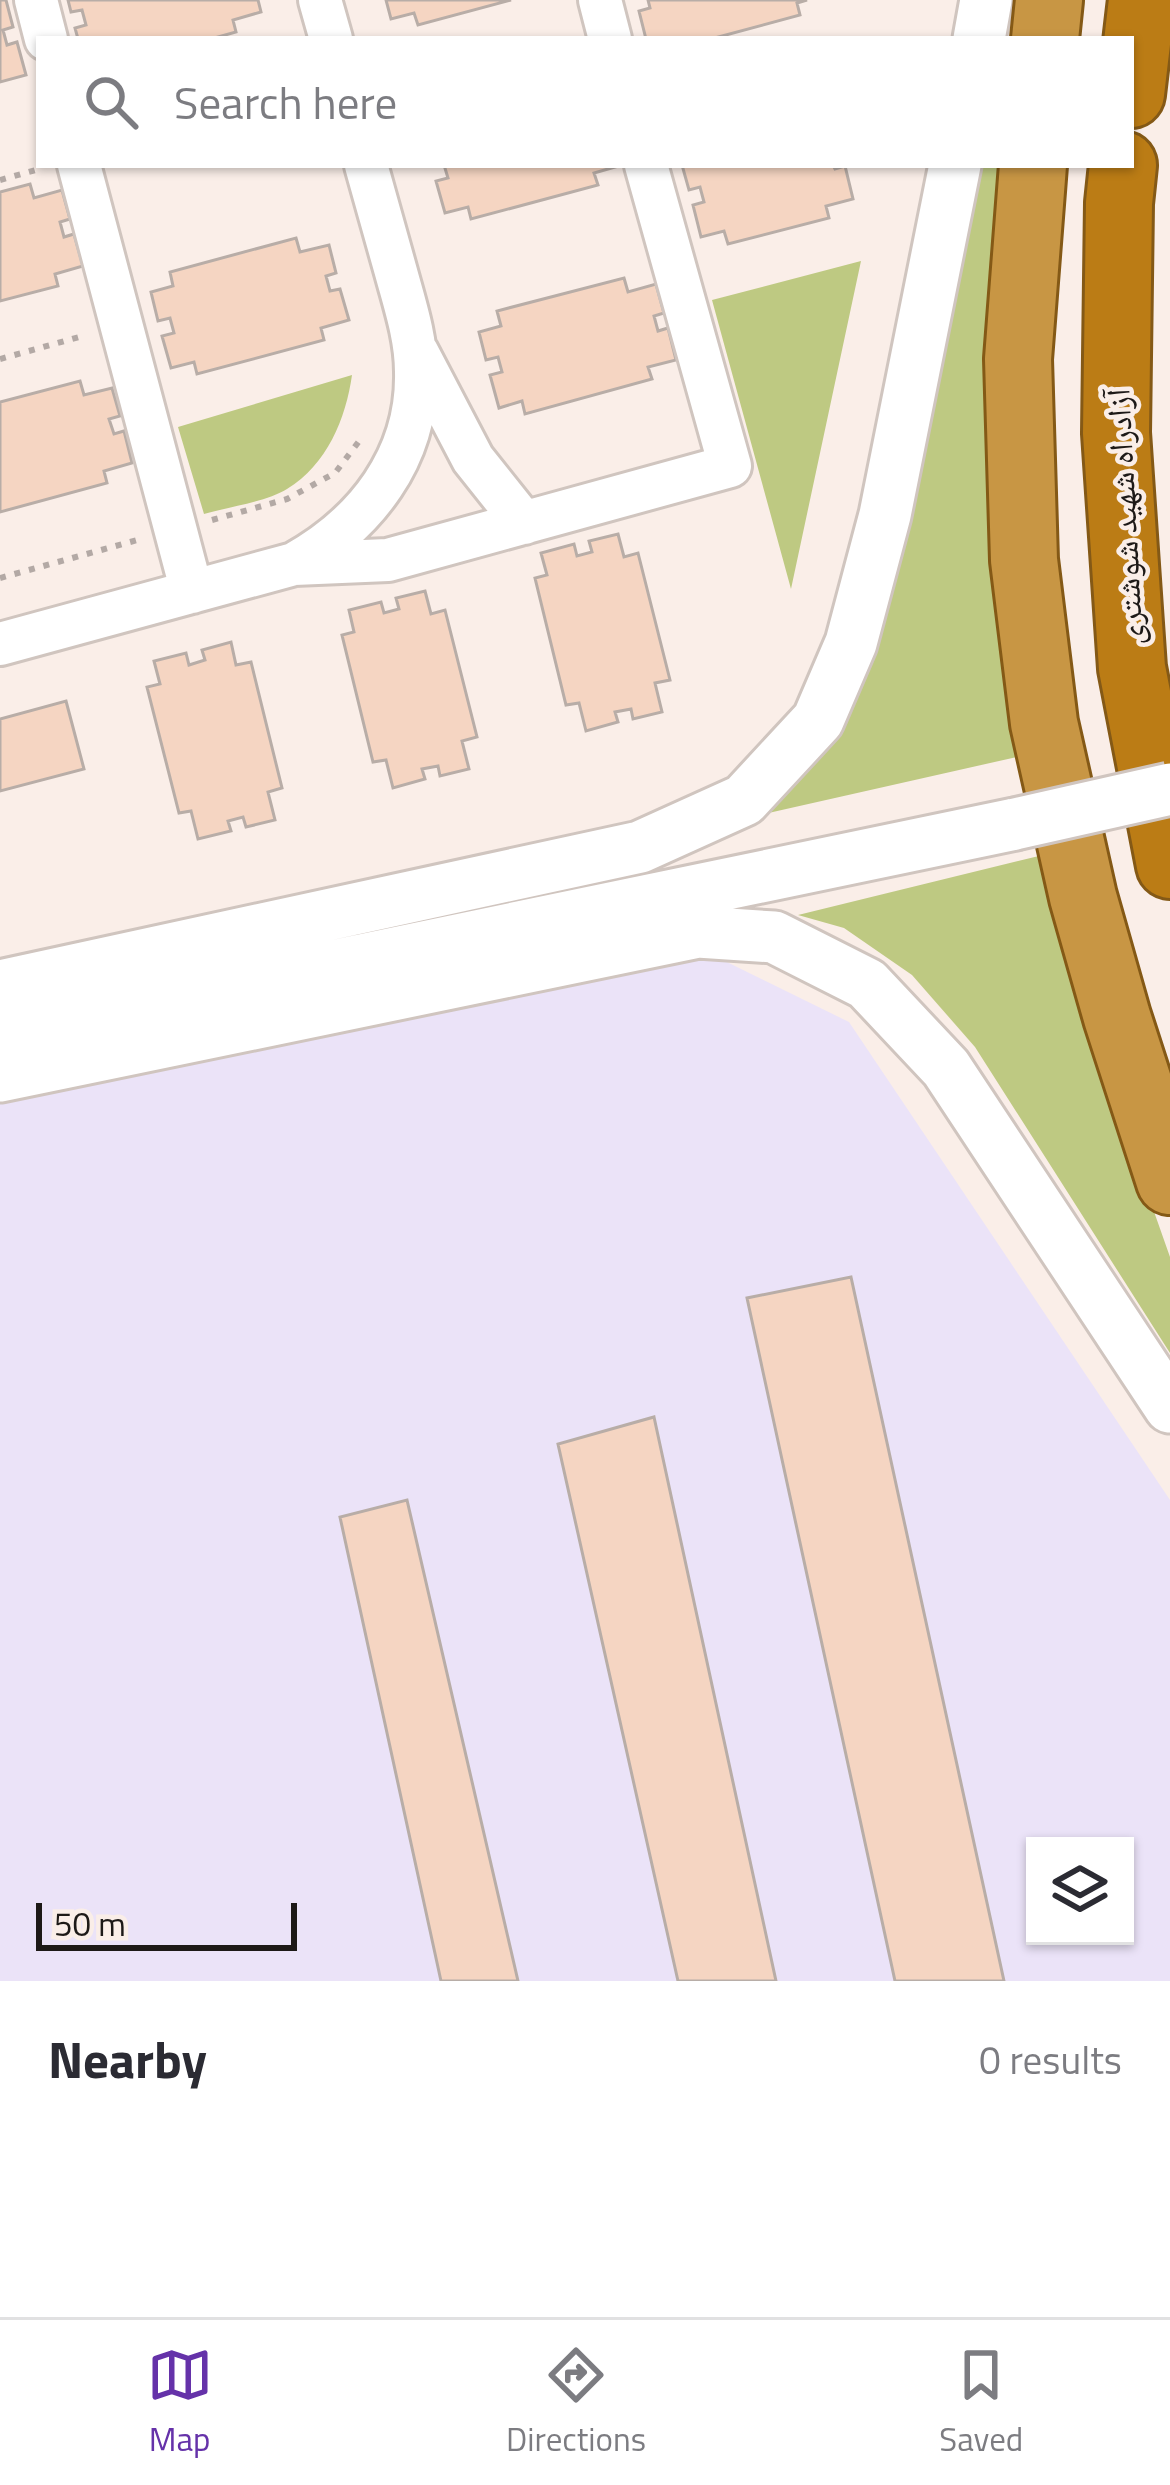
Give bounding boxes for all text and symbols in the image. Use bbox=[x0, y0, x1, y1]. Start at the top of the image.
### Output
search box bbox=[36, 36, 1134, 168]
text: Search here bbox=[174, 68, 397, 136]
icon: search bbox=[78, 69, 144, 135]
street label: آزادراه شهید شوشتری bbox=[1092, 386, 1156, 647]
map controls bbox=[1026, 1837, 1134, 1945]
button: layers bbox=[1026, 1837, 1134, 1945]
scale bar bbox=[36, 1897, 297, 1950]
text: 50 m bbox=[54, 1899, 126, 1949]
text: Nearby bbox=[48, 2020, 207, 2098]
text: 0 results bbox=[979, 2030, 1122, 2089]
tab: Map bbox=[147, 2342, 213, 2464]
tab: Directions bbox=[506, 2342, 646, 2464]
tab: Saved bbox=[939, 2342, 1023, 2464]

